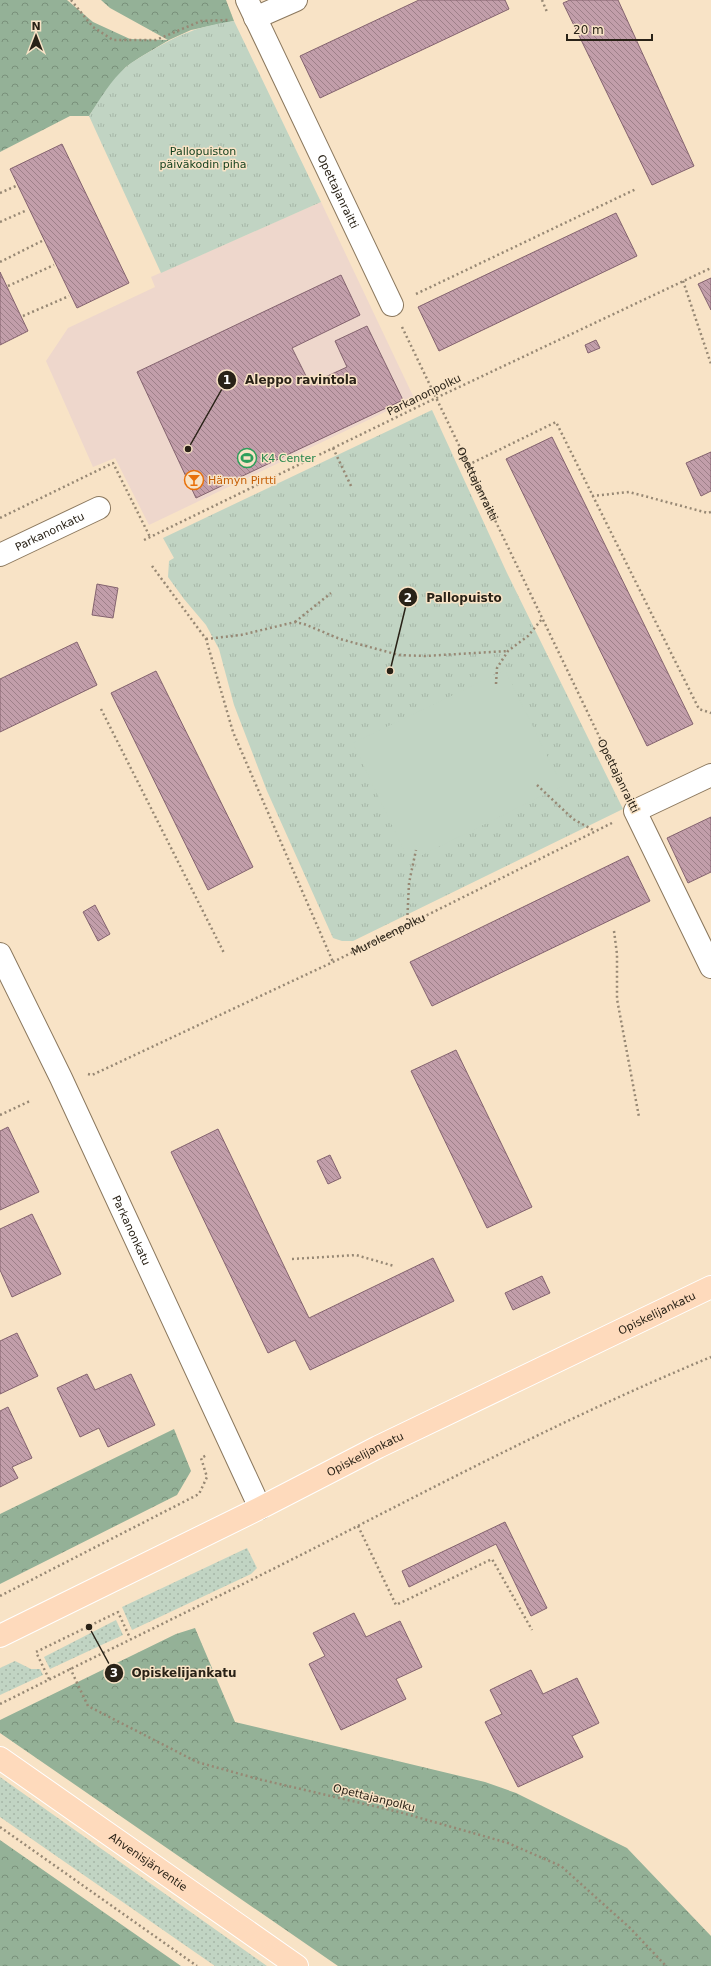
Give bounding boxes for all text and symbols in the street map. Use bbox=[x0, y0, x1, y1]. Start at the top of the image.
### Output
north arrow bbox=[16, 16, 56, 56]
scale bar bbox=[567, 16, 652, 42]
text: N bbox=[31, 20, 41, 33]
text: 20 m bbox=[573, 23, 604, 37]
park label: Pallopuiston päiväkodin piha bbox=[160, 145, 247, 171]
street label: Opettajanraitti bbox=[315, 152, 361, 231]
callout: Aleppo ravintola bbox=[217, 368, 365, 392]
street label: Parkanonpolku bbox=[385, 371, 463, 419]
text: 1 bbox=[223, 373, 231, 387]
text: Aleppo ravintola bbox=[245, 373, 357, 387]
street label: Opettajanraitti bbox=[454, 445, 501, 523]
sports icon: K4 Center bbox=[236, 447, 258, 469]
place label: K4 Center bbox=[261, 452, 316, 465]
bar icon: Hämyn Pirtti bbox=[183, 469, 205, 491]
place label: Hämyn Pirtti bbox=[208, 474, 276, 487]
street label: Parkanonkatu bbox=[13, 509, 86, 553]
callout: Pallopuisto bbox=[398, 585, 510, 609]
text: 2 bbox=[404, 591, 412, 605]
text: Pallopuisto bbox=[426, 591, 502, 605]
street label: Opettajanraitti bbox=[595, 737, 641, 815]
street label: Muroleenpolku bbox=[349, 911, 427, 958]
street label: Parkanonkatu bbox=[110, 1193, 153, 1267]
street label: Opiskelijankatu bbox=[616, 1289, 698, 1337]
street label: Opiskelijankatu bbox=[325, 1429, 406, 1479]
callout: Opiskelijankatu bbox=[104, 1661, 245, 1685]
text: 3 bbox=[110, 1666, 118, 1680]
text: Opiskelijankatu bbox=[131, 1666, 237, 1680]
street label: Opettajanpolku bbox=[332, 1781, 416, 1815]
street label: Ahvenisjärventie bbox=[107, 1830, 190, 1894]

